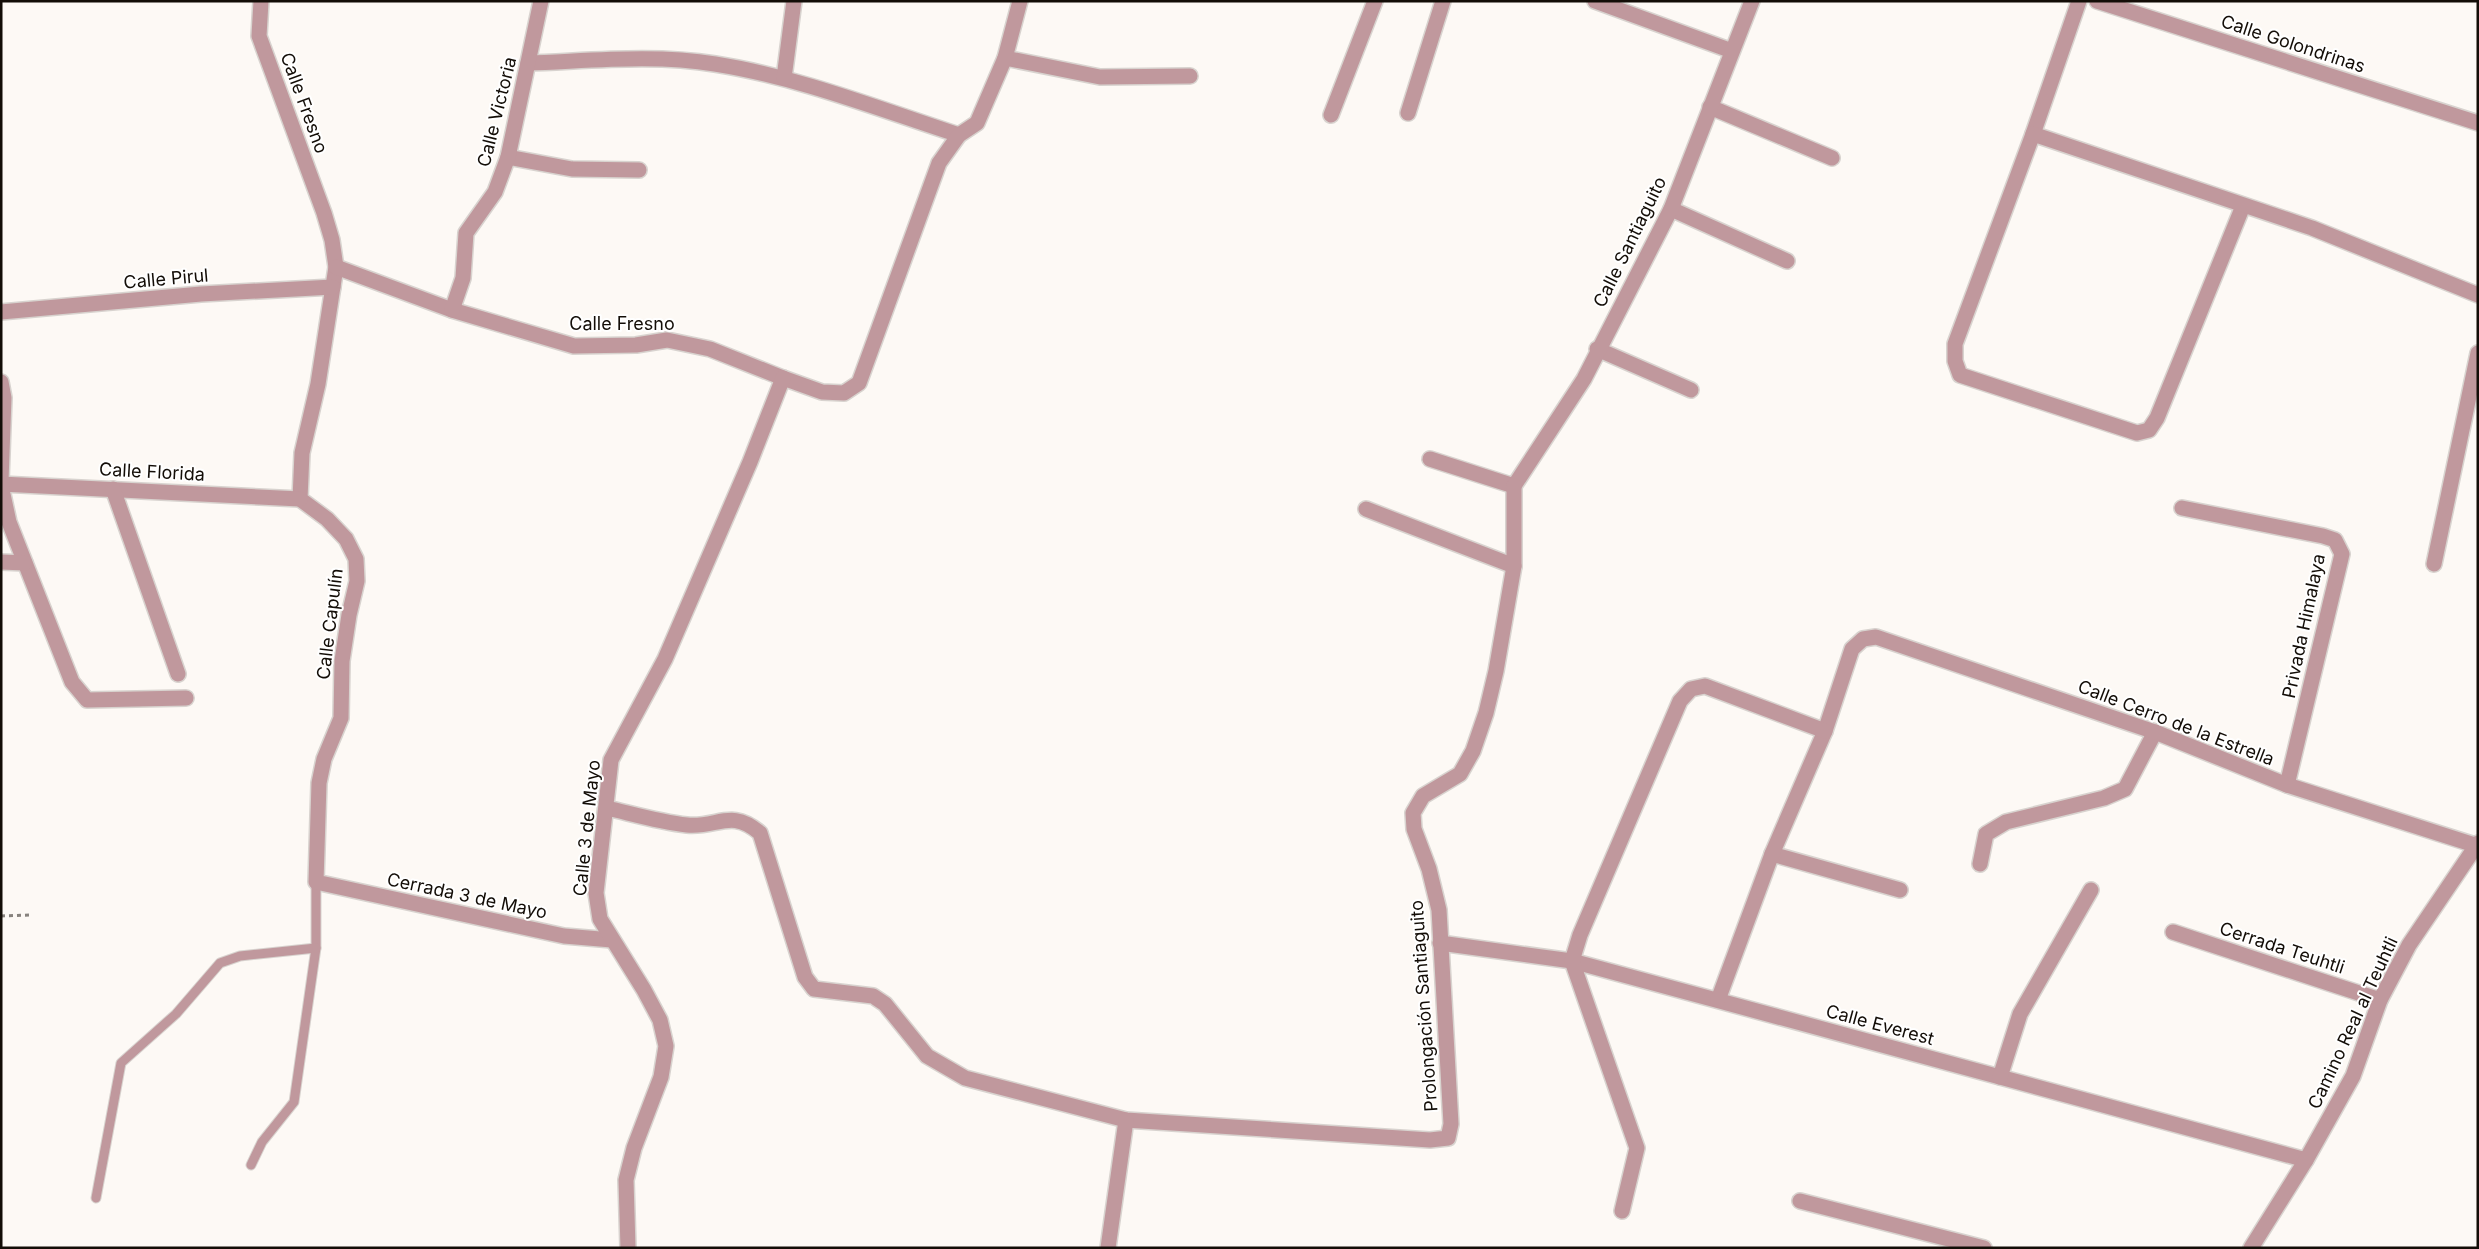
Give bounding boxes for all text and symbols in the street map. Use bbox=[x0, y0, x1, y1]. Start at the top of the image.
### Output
street label: Calle Golondrinas bbox=[2218, 10, 2368, 77]
street label: Calle Fresno bbox=[277, 50, 332, 156]
street label: Calle Victoria bbox=[473, 55, 520, 169]
street label: Calle Santiaguito bbox=[1589, 173, 1670, 311]
street label: Calle Pirul bbox=[123, 264, 209, 293]
street label: Calle Fresno bbox=[569, 313, 675, 334]
street label: Calle Florida bbox=[99, 458, 205, 485]
street label: Privada Himalaya bbox=[2278, 552, 2329, 700]
street label: Calle Capulín bbox=[312, 567, 347, 681]
street label: Calle Cerro de la Estrella bbox=[2075, 675, 2277, 770]
street label: Calle 3 de Mayo bbox=[569, 759, 604, 897]
street label: Cerrada 3 de Mayo bbox=[385, 868, 549, 923]
street label: Prolongación Santiaguito bbox=[1406, 900, 1441, 1113]
street label: Cerrada Teuhtli bbox=[2217, 917, 2347, 978]
street label: Camino Real al Teuhtli bbox=[2303, 933, 2402, 1112]
street label: Calle Everest bbox=[1824, 1000, 1937, 1049]

